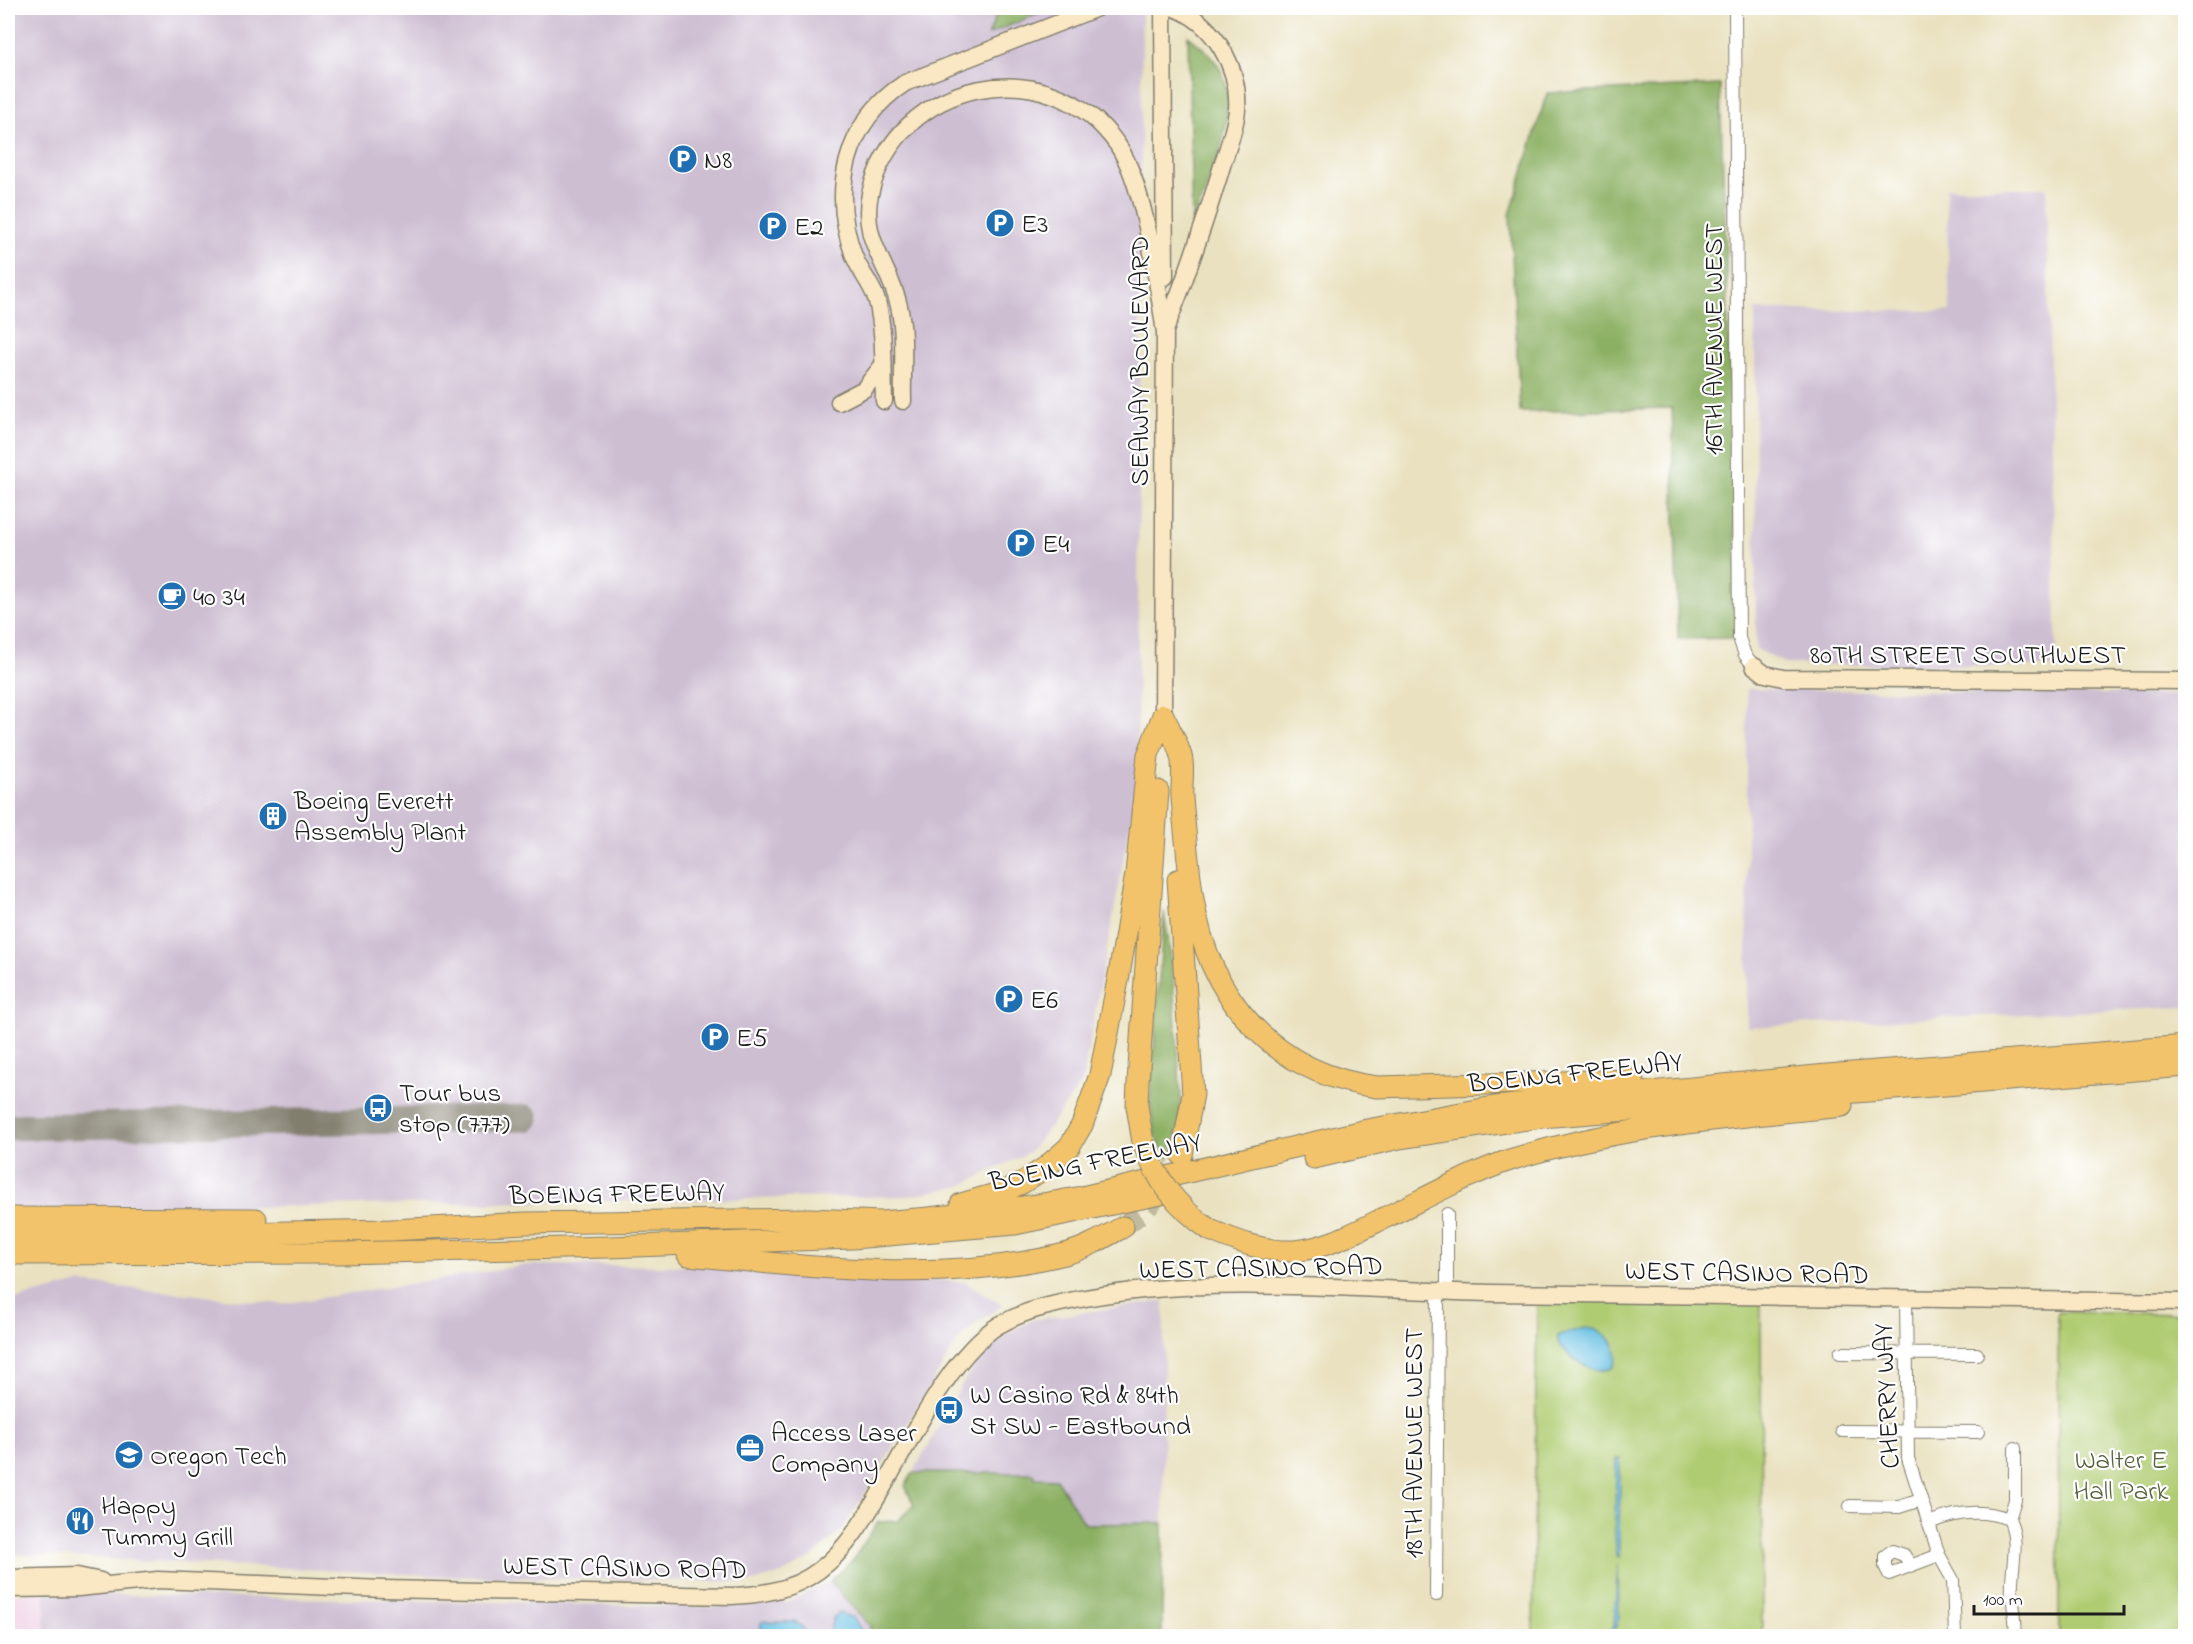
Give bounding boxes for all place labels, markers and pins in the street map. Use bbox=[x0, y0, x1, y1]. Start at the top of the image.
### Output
place label: N8 bbox=[704, 142, 732, 181]
parking icon: N8 bbox=[667, 143, 699, 175]
place label: E3 bbox=[1021, 206, 1049, 245]
parking icon: E3 bbox=[984, 207, 1016, 239]
place label: E2 bbox=[794, 209, 824, 248]
parking icon: E2 bbox=[757, 210, 789, 242]
place label: E4 bbox=[1042, 526, 1070, 565]
parking icon: E4 bbox=[1005, 527, 1037, 559]
place label: 40 34 bbox=[193, 579, 245, 618]
cafe icon: 40 34 bbox=[156, 580, 188, 612]
place label: Boeing Everett Assembly Plant bbox=[293, 783, 466, 853]
building icon: Boeing Everett Assembly Plant bbox=[257, 800, 289, 832]
place label: E6 bbox=[1030, 982, 1058, 1021]
parking icon: E6 bbox=[993, 983, 1025, 1015]
place label: E5 bbox=[736, 1020, 768, 1059]
parking icon: E5 bbox=[699, 1021, 731, 1053]
place label: Tour bus stop (777) bbox=[399, 1075, 510, 1145]
bus stop icon: Tour bus stop (777) bbox=[362, 1092, 394, 1124]
place label: W Casino Rd & 84th St SW - Eastbound bbox=[970, 1377, 1191, 1447]
bus stop icon: W Casino Rd & 84th St SW - Eastbound bbox=[933, 1394, 965, 1426]
place label: Access Laser Company bbox=[771, 1415, 917, 1485]
office icon: Access Laser Company bbox=[734, 1432, 766, 1464]
place label: Oregon Tech bbox=[150, 1438, 287, 1477]
school or university icon: Oregon Tech bbox=[113, 1439, 145, 1471]
place label: Happy Tummy Grill bbox=[101, 1488, 233, 1558]
restaurant icon: Happy Tummy Grill bbox=[64, 1505, 96, 1537]

